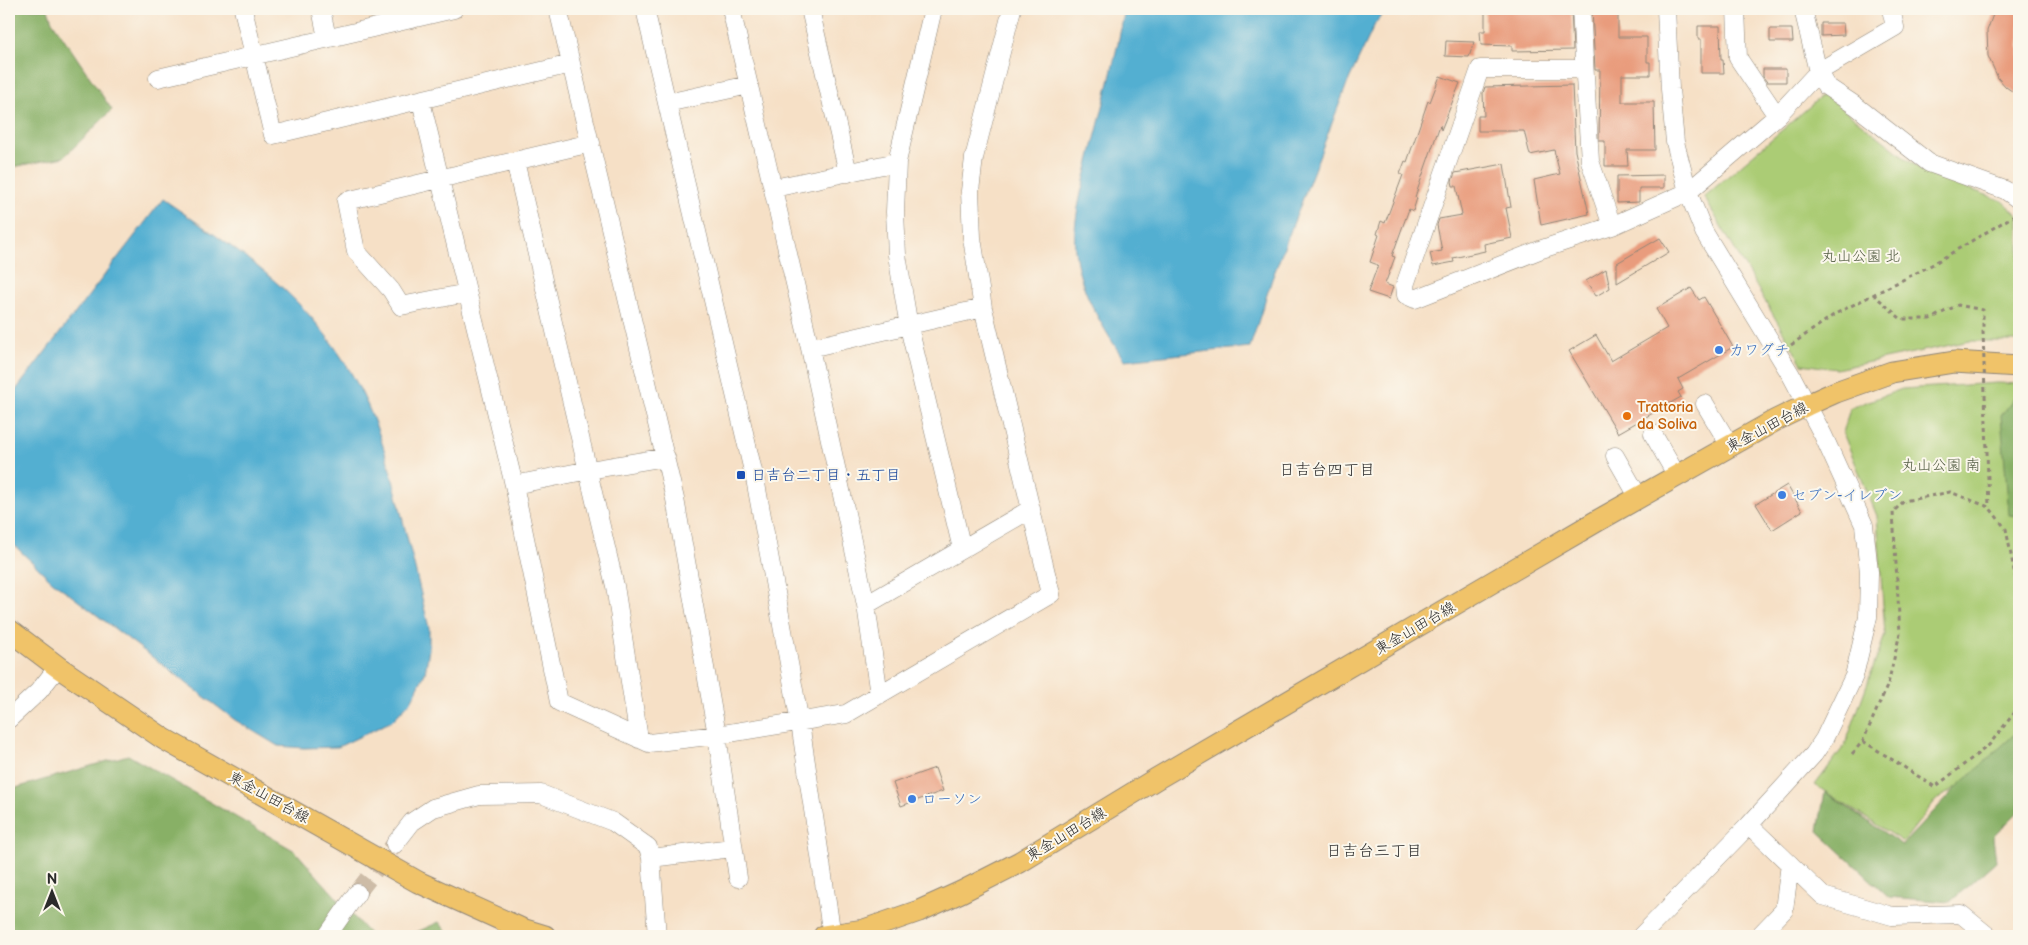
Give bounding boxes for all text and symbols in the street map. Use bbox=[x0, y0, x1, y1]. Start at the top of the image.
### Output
park label: 丸山公園 北 bbox=[1821, 247, 1901, 266]
place label: カワグチ bbox=[1729, 341, 1789, 360]
marker: カワグチ bbox=[1713, 344, 1725, 356]
place label: Trattoria da Soliva bbox=[1637, 398, 1697, 434]
street label: 東金山田台線 bbox=[1723, 398, 1811, 457]
marker: Trattoria da Soliva bbox=[1621, 410, 1633, 422]
park label: 丸山公園 南 bbox=[1901, 456, 1981, 475]
district label: 日吉台四丁目 bbox=[1279, 461, 1375, 480]
place label: 日吉台二丁目・五丁目 bbox=[751, 466, 901, 485]
marker: 日吉台二丁目・五丁目 bbox=[735, 469, 747, 481]
place label: セブン-イレブン bbox=[1792, 486, 1903, 505]
marker: セブン-イレブン bbox=[1776, 489, 1788, 501]
street label: 東金山田台線 bbox=[1372, 598, 1459, 659]
street label: 東金山田台線 bbox=[225, 767, 313, 828]
place label: ローソン bbox=[922, 790, 982, 809]
marker: ローソン bbox=[906, 793, 918, 805]
street label: 東金山田台線 bbox=[1023, 803, 1110, 866]
district label: 日吉台三丁目 bbox=[1326, 842, 1422, 861]
north arrow bbox=[28, 868, 78, 918]
text: N bbox=[47, 871, 57, 888]

